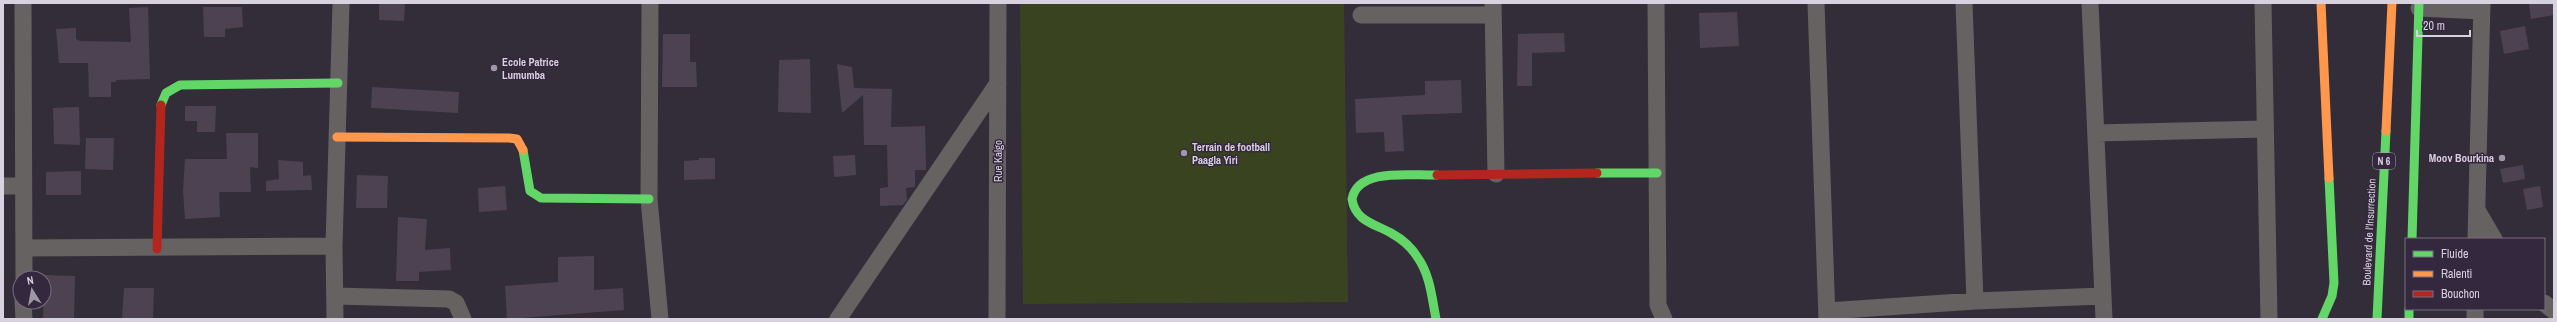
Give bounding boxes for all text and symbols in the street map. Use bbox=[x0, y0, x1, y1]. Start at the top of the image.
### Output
scale bar bbox=[2417, 12, 2470, 38]
text: 20 m bbox=[2423, 18, 2445, 34]
place label: Ecole Patrice Lumumba bbox=[502, 55, 559, 82]
marker: Ecole Patrice Lumumba bbox=[489, 63, 499, 73]
street label: Rue Kalgo bbox=[991, 140, 1005, 182]
place label: Terrain de football Paagla Yiri bbox=[1192, 140, 1270, 167]
marker: Terrain de football Paagla Yiri bbox=[1179, 148, 1189, 158]
place label: Moov Bourkina bbox=[2429, 151, 2494, 165]
road number: N 6 bbox=[2373, 153, 2395, 169]
marker: Moov Bourkina bbox=[2497, 153, 2507, 163]
street label: Boulevard de l'Insurrection bbox=[2359, 178, 2379, 286]
legend bbox=[2405, 238, 2545, 310]
text: Fluide bbox=[2441, 246, 2468, 262]
text: Ralenti bbox=[2441, 266, 2472, 282]
north arrow bbox=[12, 270, 52, 310]
text: N bbox=[26, 273, 35, 288]
text: Bouchon bbox=[2441, 286, 2480, 302]

